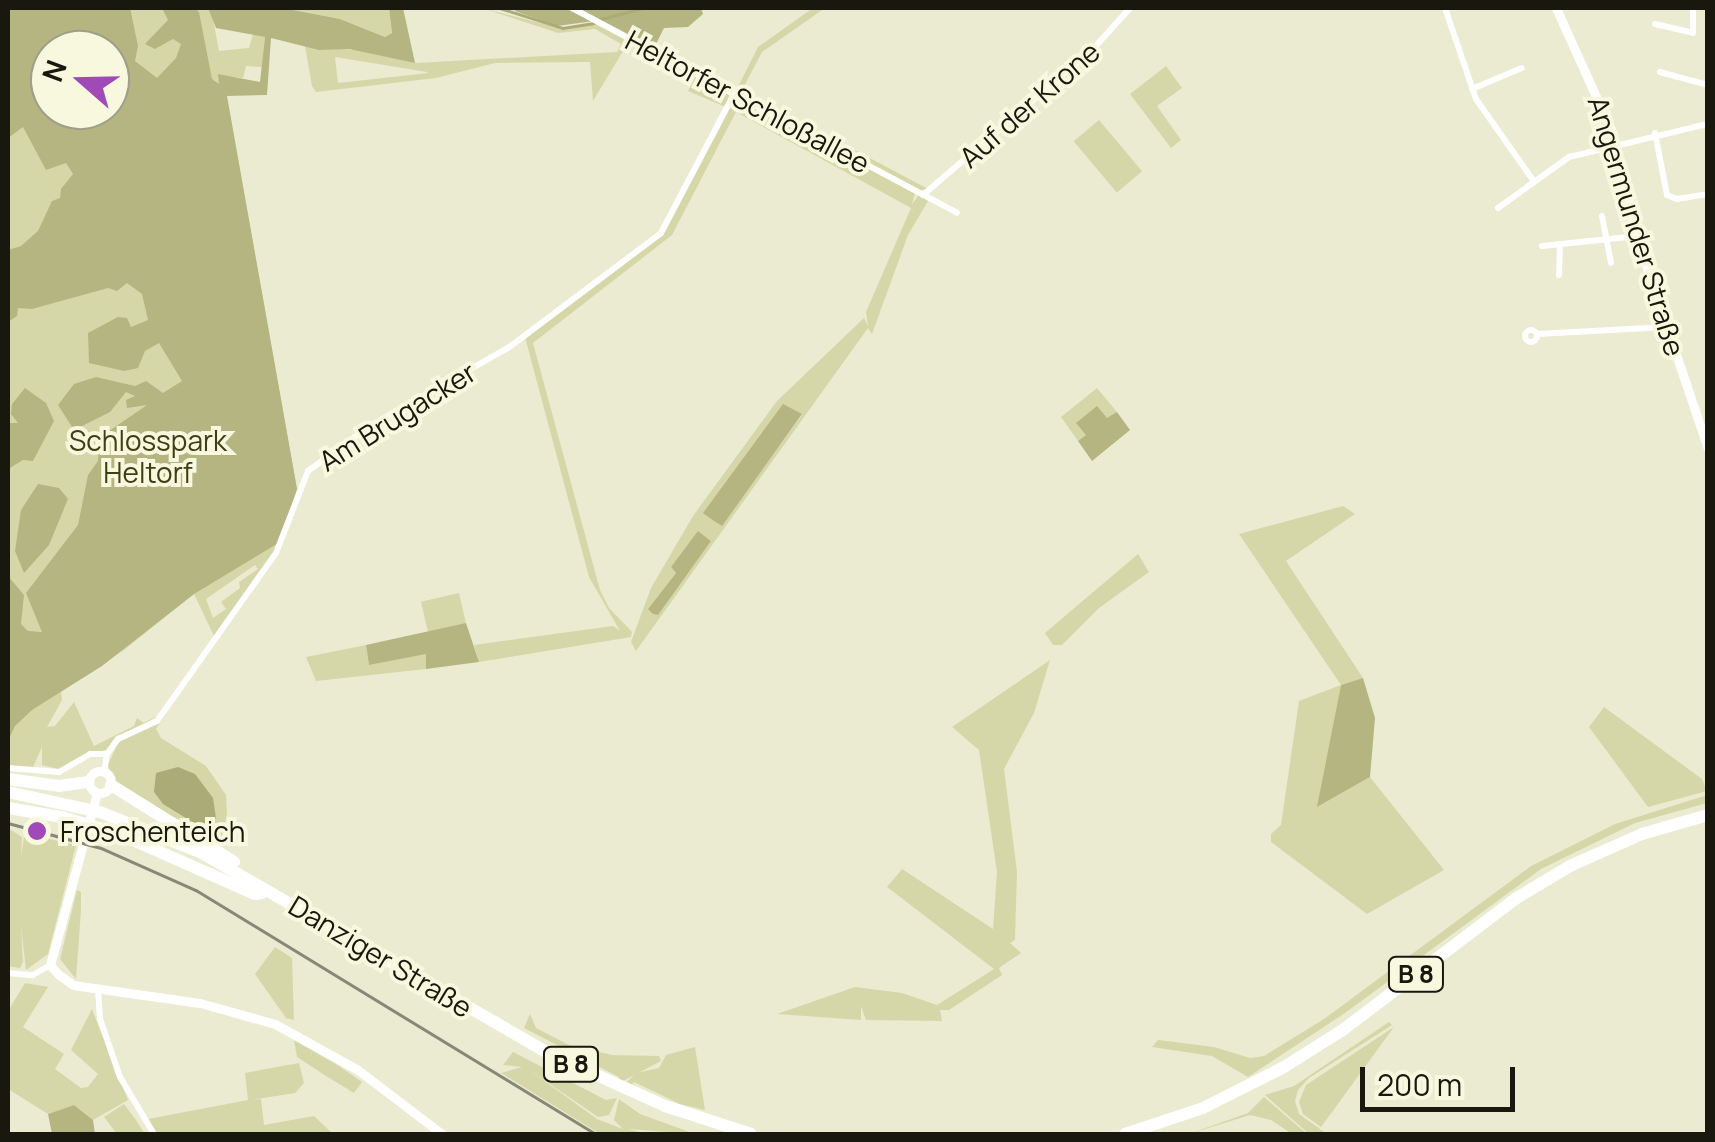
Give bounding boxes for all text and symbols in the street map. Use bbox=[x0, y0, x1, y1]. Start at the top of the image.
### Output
street label: Heltorfer Schloßallee bbox=[620, 22, 876, 180]
north arrow bbox=[30, 30, 130, 130]
street label: Auf der Krone bbox=[952, 34, 1106, 174]
text: N bbox=[32, 54, 75, 86]
street label: Angermunder Straße bbox=[1582, 92, 1692, 360]
street label: Am Brugacker bbox=[312, 354, 482, 478]
park label: Schlosspark Heltorf bbox=[69, 423, 227, 489]
place label: Froschenteich bbox=[60, 814, 245, 848]
marker: Froschenteich bbox=[24, 818, 50, 844]
street label: Danziger Straße bbox=[283, 888, 479, 1024]
road number: B 8 bbox=[1386, 954, 1446, 994]
road number: B 8 bbox=[541, 1044, 601, 1084]
scale bar bbox=[1365, 1047, 1520, 1109]
text: 200 m bbox=[1377, 1064, 1462, 1105]

